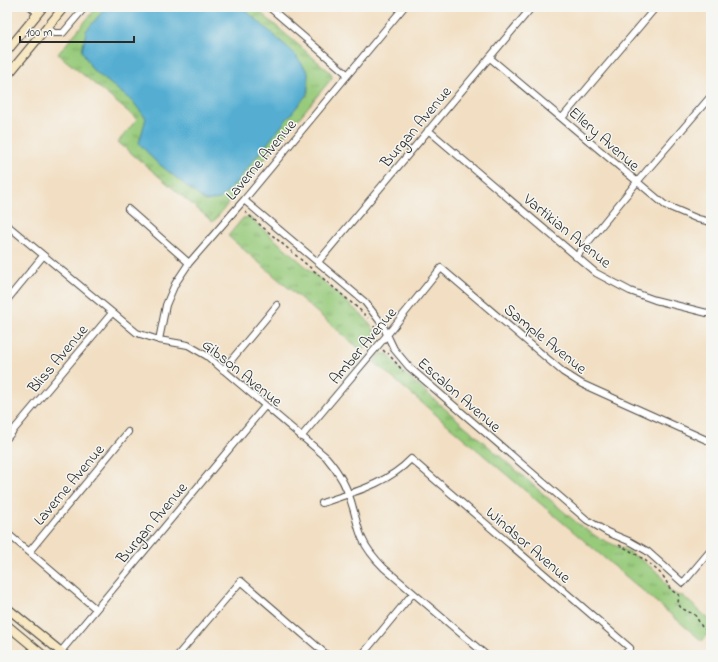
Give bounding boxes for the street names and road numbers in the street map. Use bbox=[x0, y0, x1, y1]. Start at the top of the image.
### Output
street label: Burgan Avenue bbox=[374, 80, 459, 174]
street label: Ellery Avenue bbox=[563, 102, 645, 178]
street label: Laverne Avenue bbox=[220, 114, 303, 206]
street label: Vartikian Avenue bbox=[517, 188, 617, 275]
street label: Sample Avenue bbox=[498, 298, 592, 381]
street label: Amber Avenue bbox=[324, 302, 404, 390]
street label: Bliss Avenue bbox=[22, 319, 95, 400]
street label: Gibson Avenue bbox=[196, 334, 288, 414]
street label: Escalon Avenue bbox=[411, 352, 507, 439]
street label: Laverne Avenue bbox=[28, 439, 111, 531]
street label: Burgan Avenue bbox=[110, 476, 195, 570]
street label: Windsor Avenue bbox=[480, 502, 576, 590]

